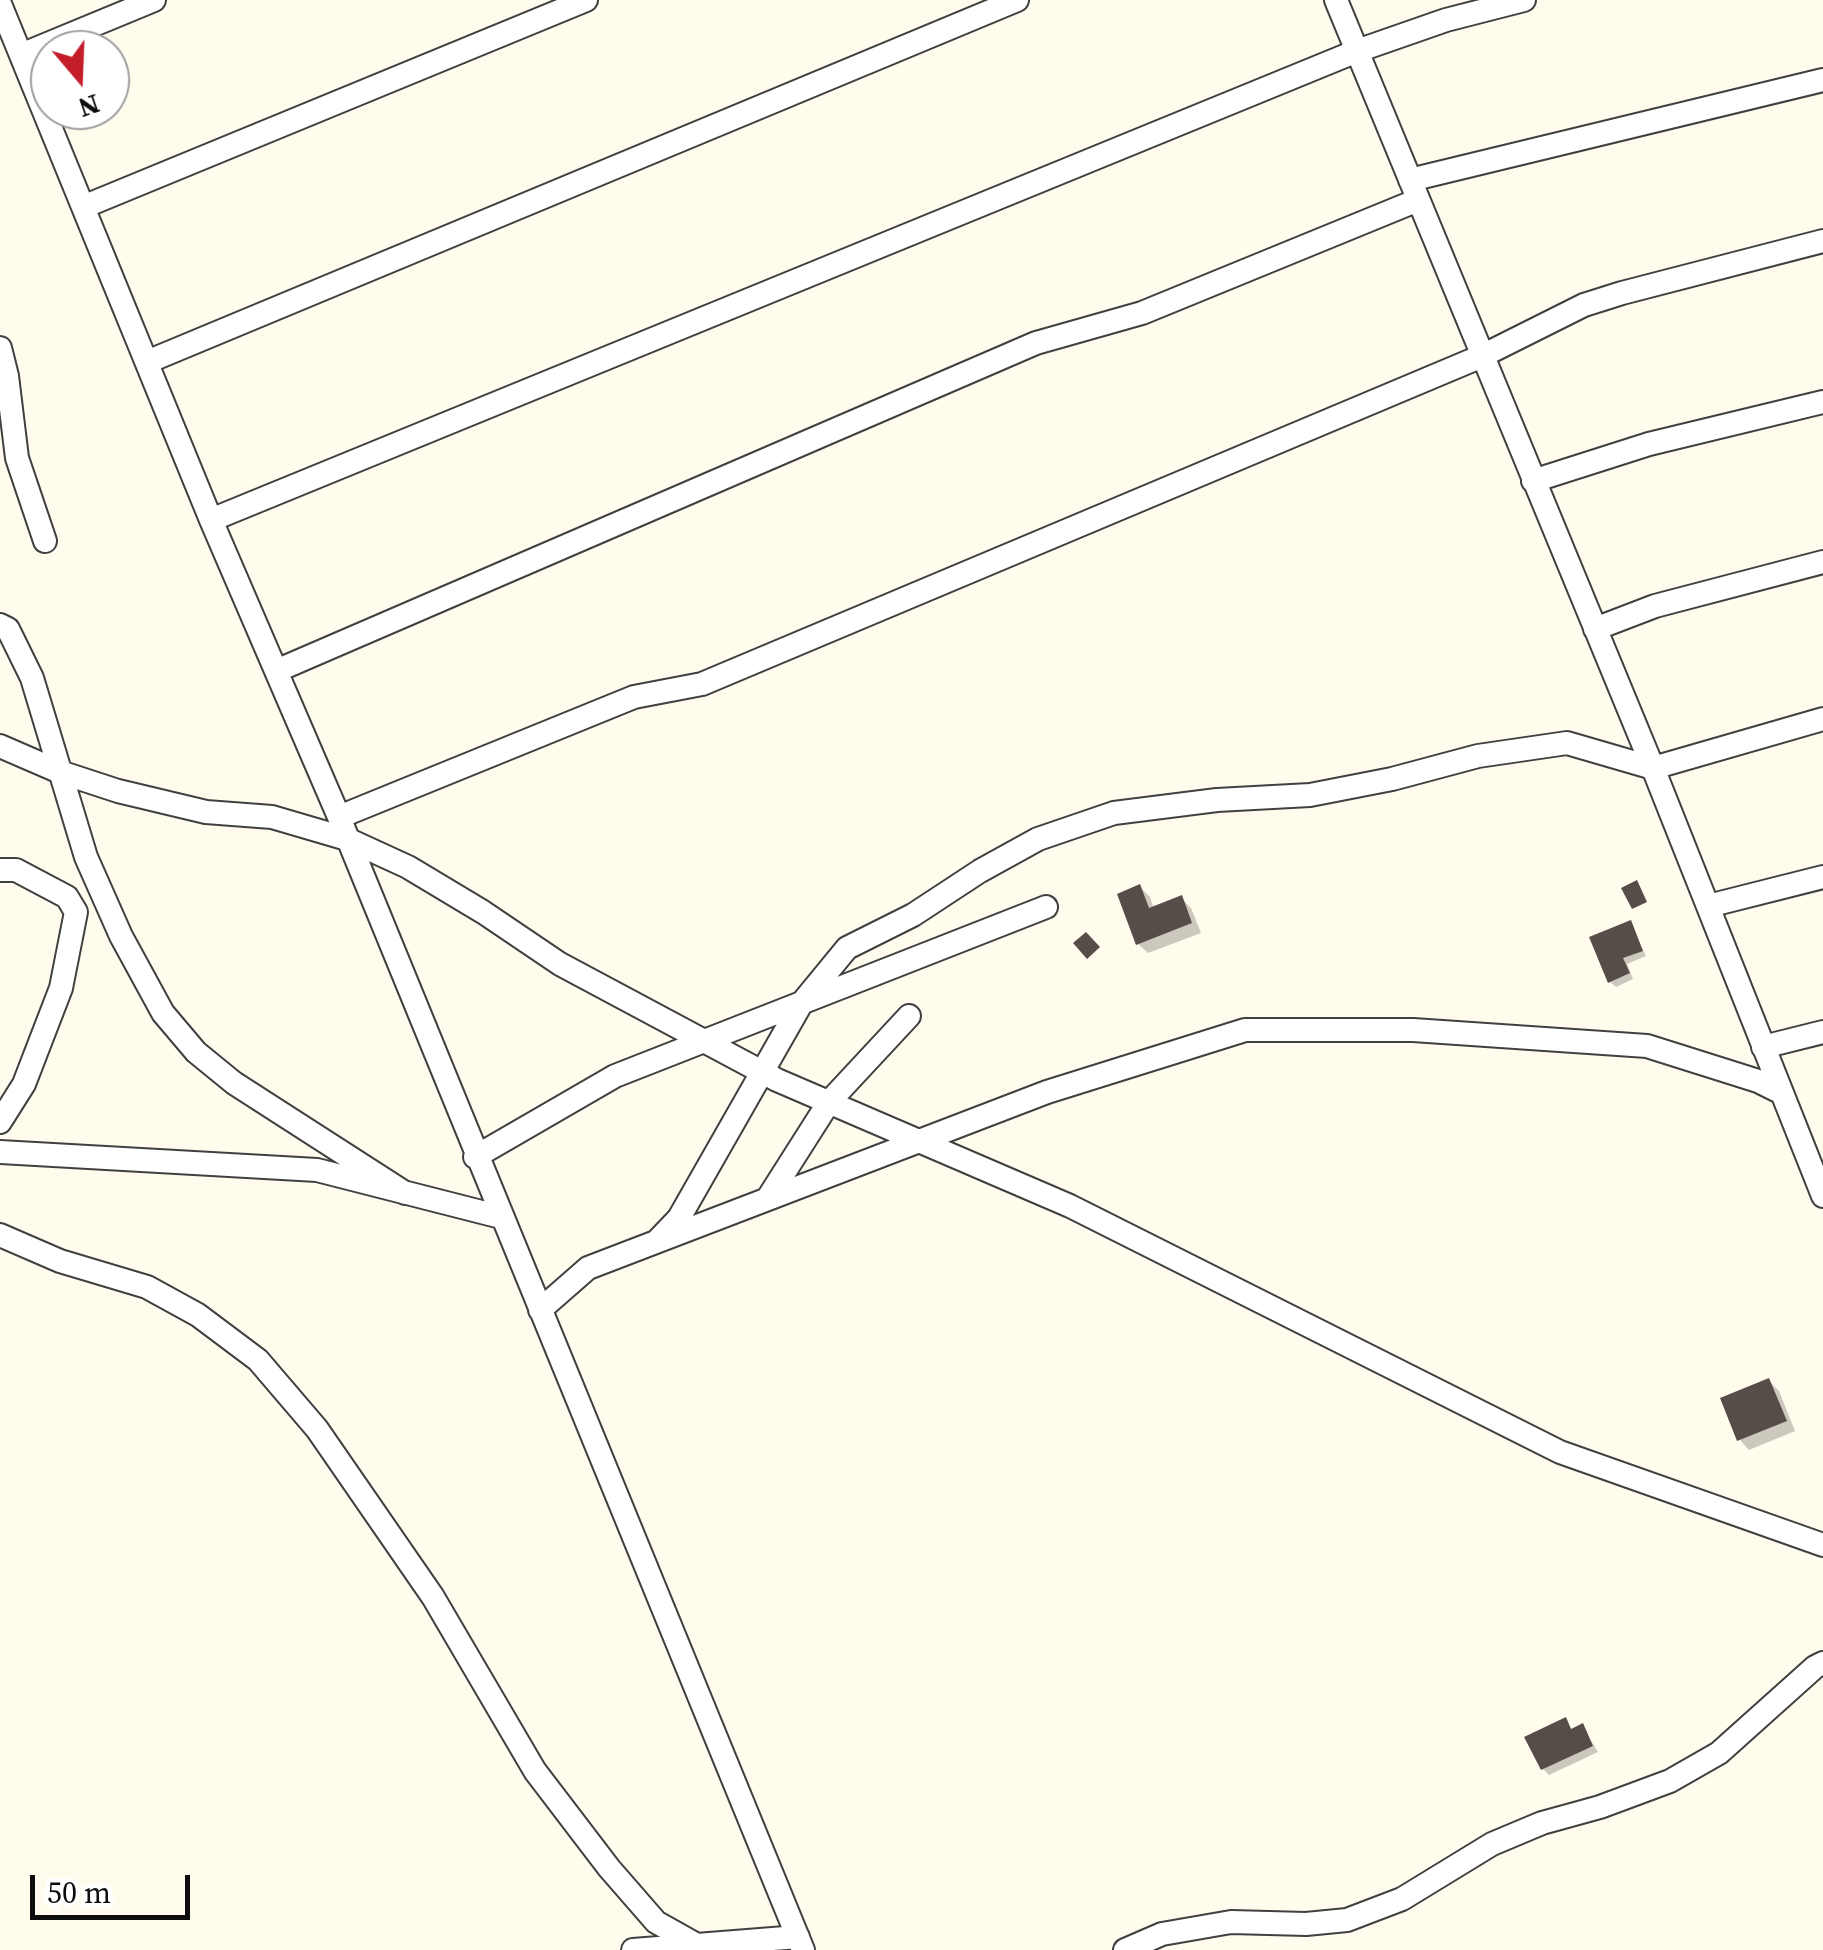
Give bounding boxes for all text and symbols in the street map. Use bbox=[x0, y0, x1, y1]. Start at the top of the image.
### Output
north arrow bbox=[30, 30, 130, 130]
text: N bbox=[73, 85, 105, 128]
scale bar bbox=[35, 1855, 195, 1917]
text: 50 m bbox=[47, 1872, 111, 1913]

